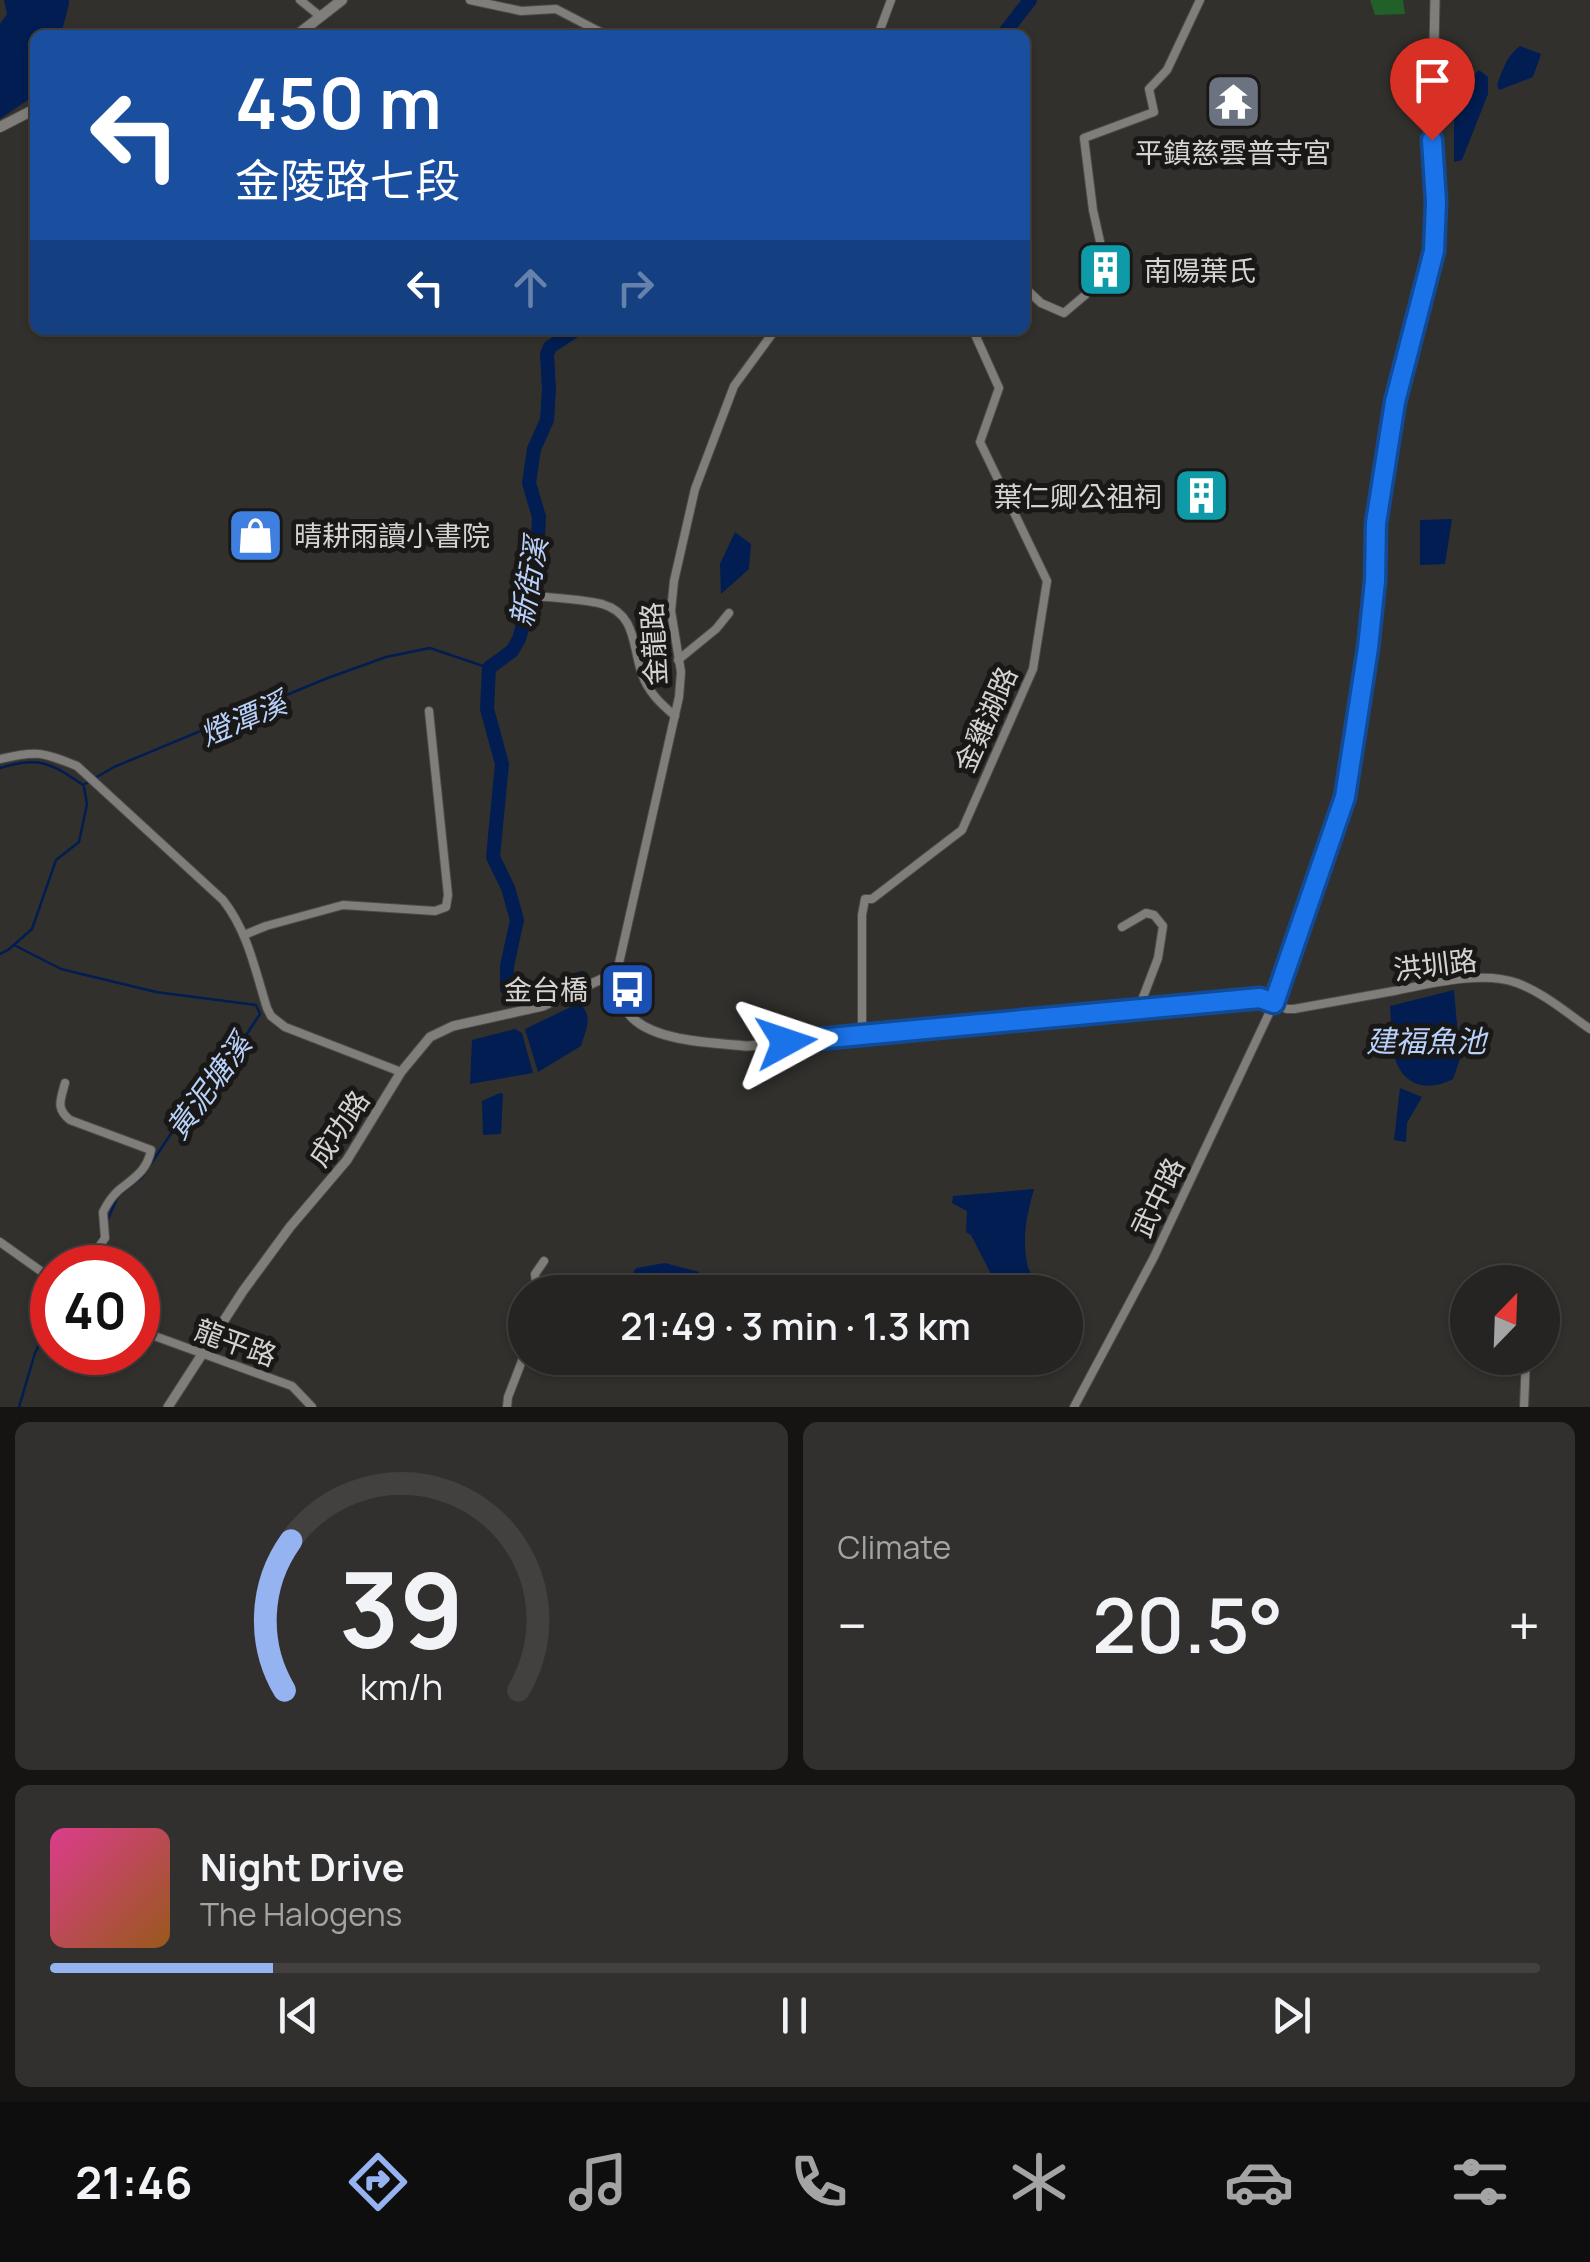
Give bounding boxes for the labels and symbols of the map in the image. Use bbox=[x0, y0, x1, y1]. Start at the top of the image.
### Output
pin bbox=[1390, 38, 1475, 141]
temple icon: 平鎮慈雲普寺宮 bbox=[1203, 71, 1263, 131]
place label: 平鎮慈雲普寺宮 bbox=[1135, 133, 1331, 171]
building icon: 南陽葉氏 bbox=[1075, 240, 1135, 300]
place label: 南陽葉氏 bbox=[1144, 251, 1256, 289]
building icon: 葉仁卿公祖祠 bbox=[1171, 466, 1231, 526]
place label: 葉仁卿公祖祠 bbox=[994, 477, 1162, 515]
shop icon: 晴耕雨讀小書院 bbox=[225, 505, 285, 565]
place label: 晴耕雨讀小書院 bbox=[294, 516, 490, 554]
water label: 新街溪 bbox=[500, 530, 557, 630]
street label: 金龍路 bbox=[632, 601, 674, 687]
street label: 金雞湖路 bbox=[945, 660, 1025, 778]
water label: 燈潭溪 bbox=[194, 680, 296, 754]
street label: 洪圳路 bbox=[1391, 940, 1479, 988]
bus stop icon: 金台橋 bbox=[597, 959, 657, 1019]
place label: 金台橋 bbox=[504, 970, 588, 1008]
position arrow bbox=[734, 990, 838, 1094]
water label: 建福魚池 bbox=[1366, 1020, 1489, 1061]
water label: 黃泥塘溪 bbox=[156, 1022, 262, 1147]
street label: 成功路 bbox=[299, 1083, 377, 1173]
street label: 武中路 bbox=[1122, 1151, 1192, 1243]
speed limit sign: 40 bbox=[30, 1245, 160, 1375]
north arrow bbox=[1450, 1265, 1560, 1375]
street label: 龍平路 bbox=[190, 1310, 282, 1374]

